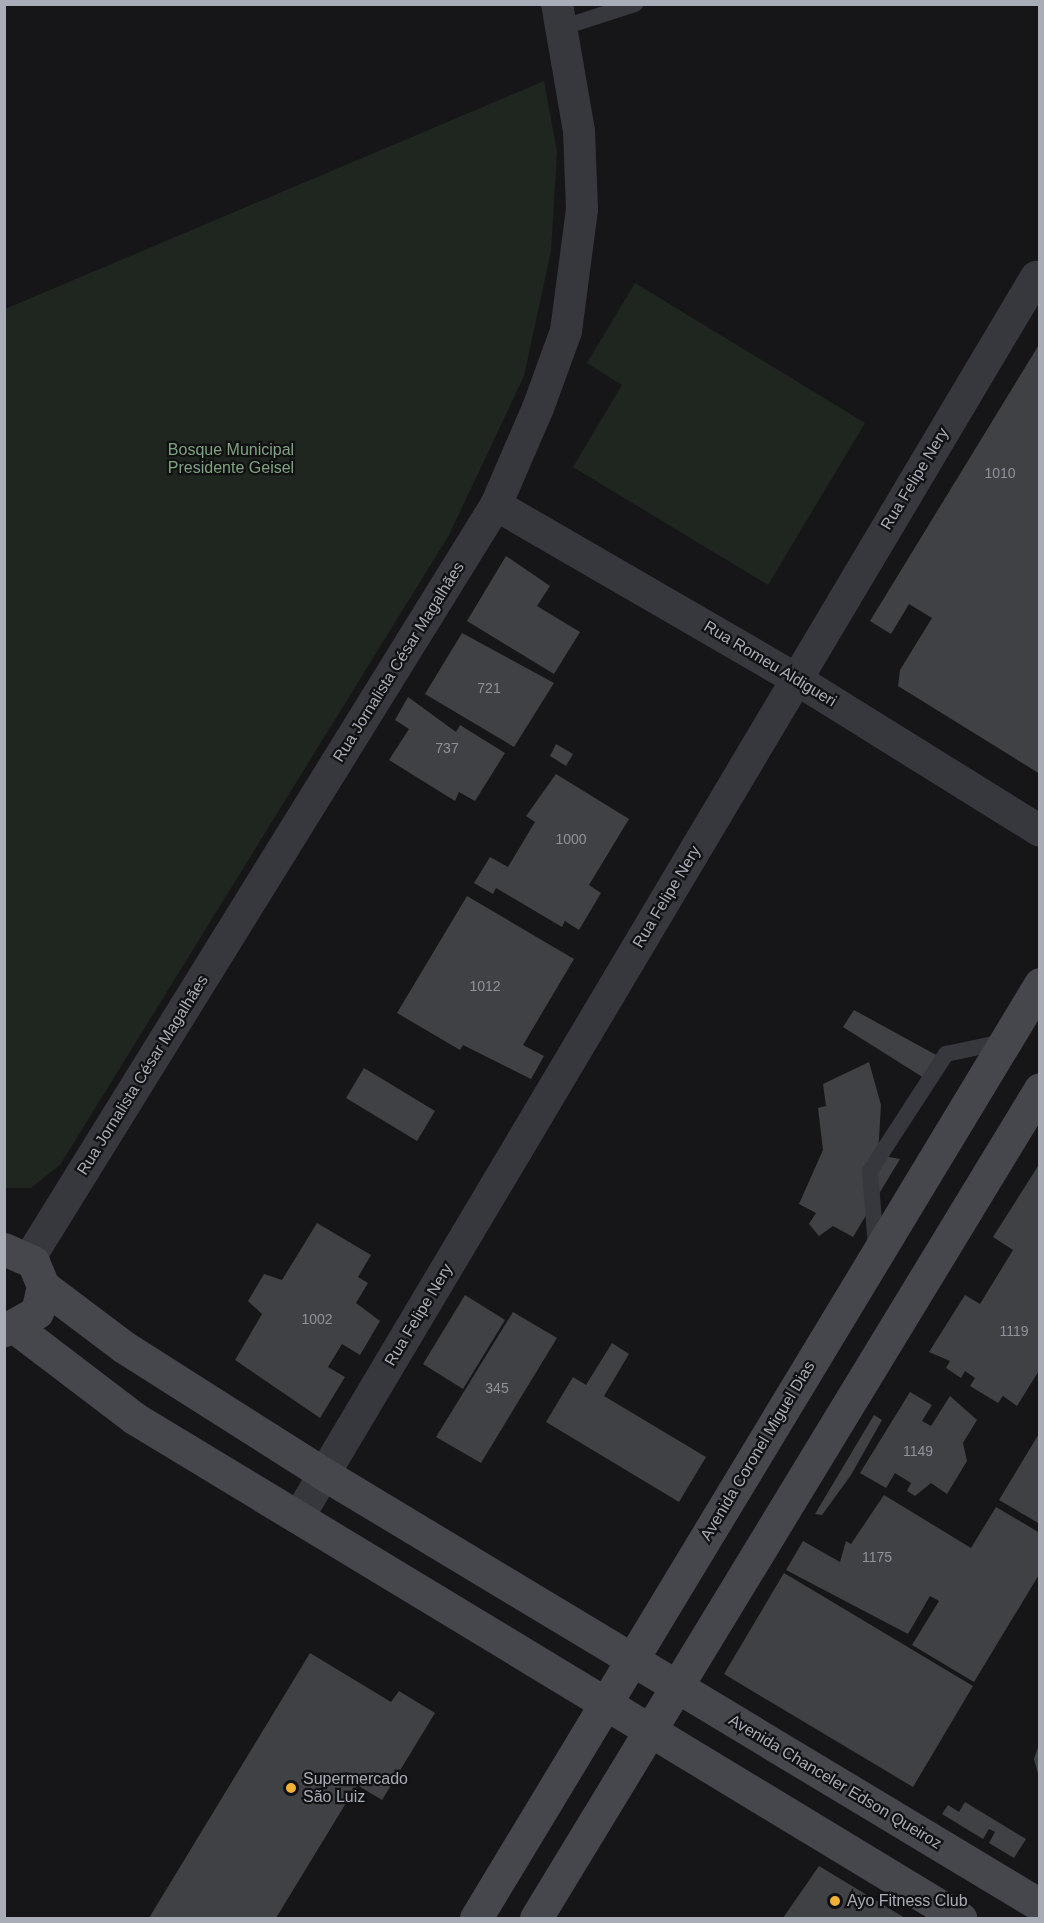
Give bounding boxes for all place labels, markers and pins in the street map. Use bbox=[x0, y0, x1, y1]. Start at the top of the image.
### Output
place label: Supermercado São Luiz bbox=[303, 1769, 408, 1807]
marker: Supermercado São Luiz bbox=[284, 1781, 298, 1795]
place label: Ayo Fitness Club bbox=[847, 1891, 968, 1911]
marker: Ayo Fitness Club bbox=[828, 1894, 842, 1908]

